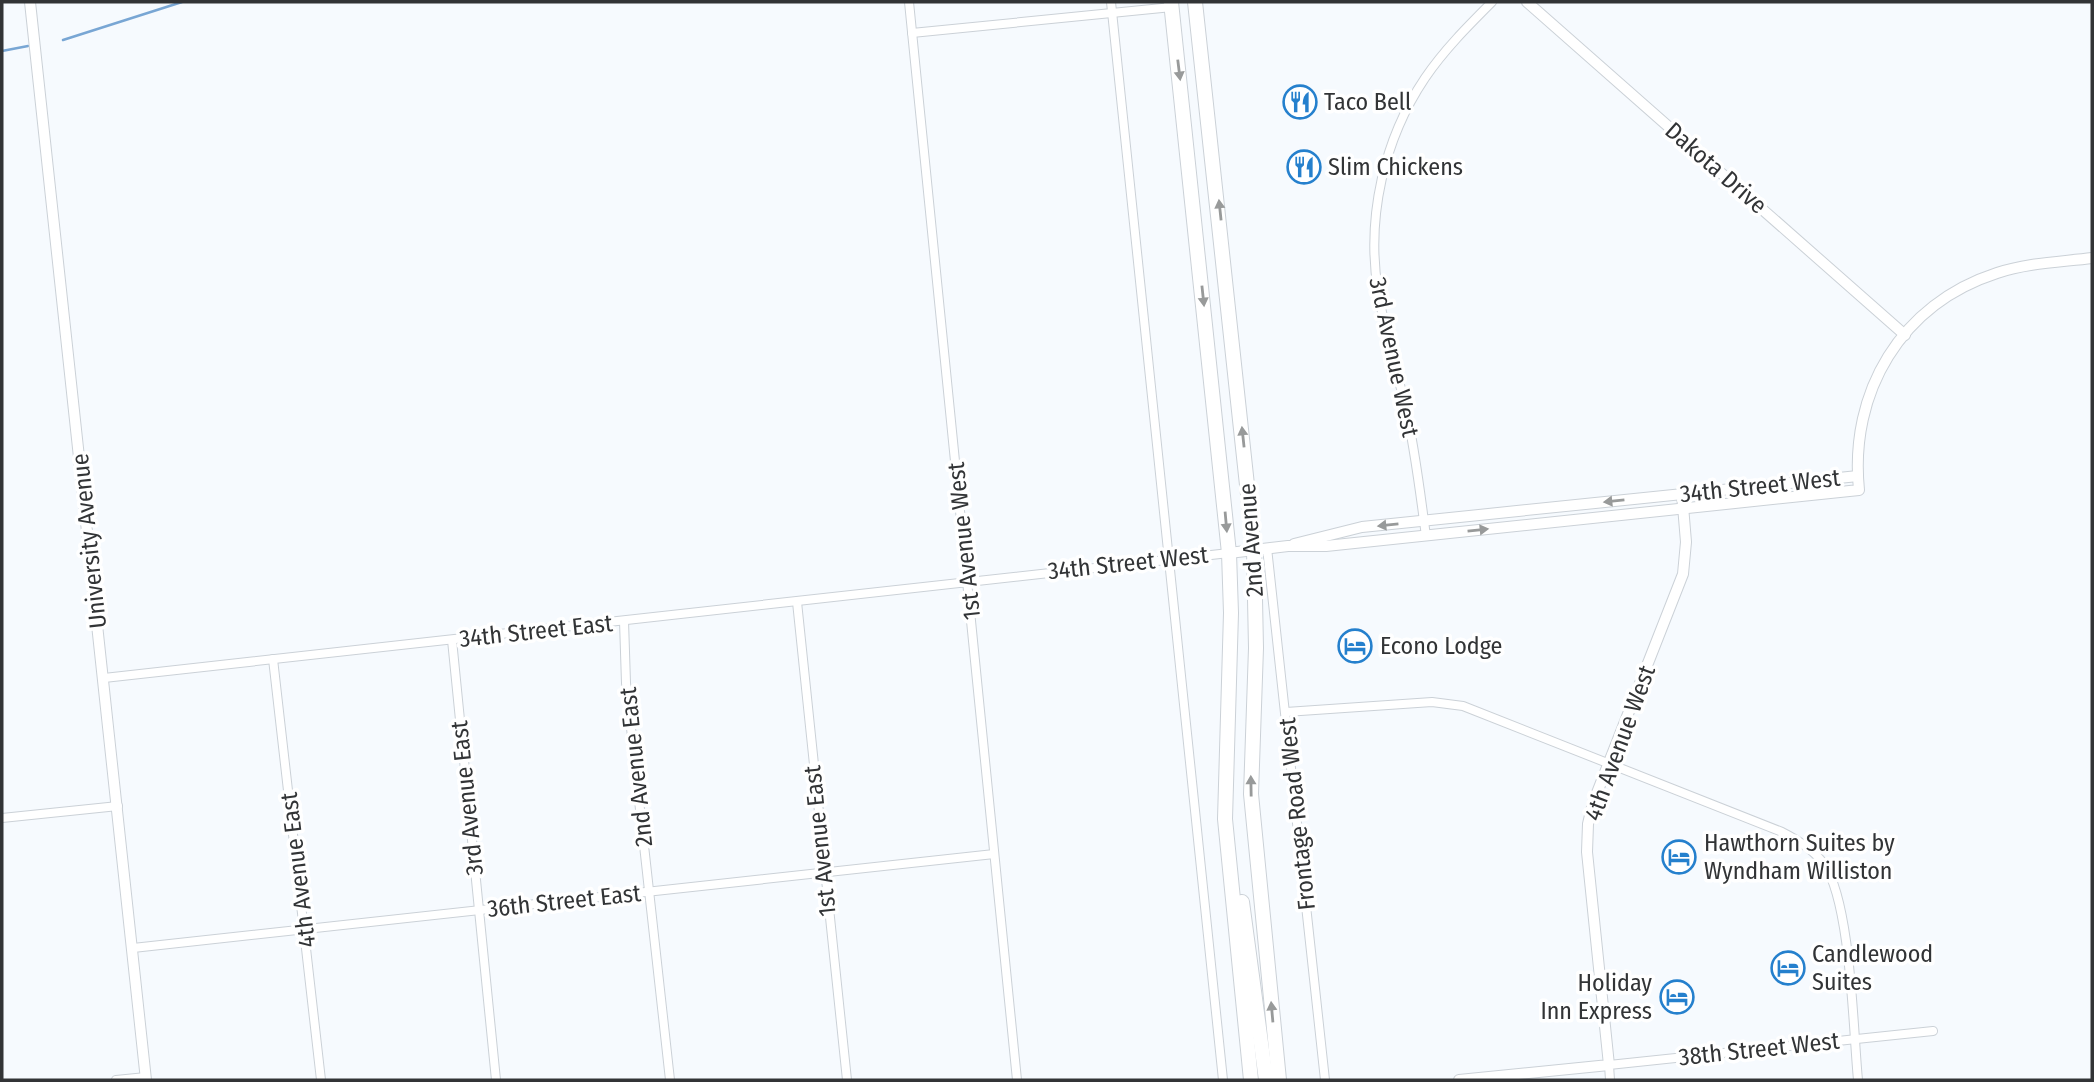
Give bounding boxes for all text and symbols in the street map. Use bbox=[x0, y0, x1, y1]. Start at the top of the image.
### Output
one-way arrow bbox=[1173, 59, 1184, 81]
restaurant icon: Taco Bell bbox=[1281, 83, 1319, 121]
place label: Taco Bell bbox=[1324, 88, 1411, 116]
street label: Dakota Drive bbox=[1660, 116, 1772, 220]
restaurant icon: Slim Chickens bbox=[1285, 148, 1323, 186]
place label: Slim Chickens bbox=[1328, 153, 1463, 181]
one-way arrow bbox=[1214, 199, 1225, 221]
street label: 3rd Avenue West bbox=[1363, 275, 1425, 440]
one-way arrow bbox=[1198, 285, 1209, 307]
one-way arrow bbox=[1237, 425, 1248, 447]
street label: University Avenue bbox=[66, 452, 112, 630]
street label: 1st Avenue West bbox=[942, 461, 986, 621]
street label: 34th Street West bbox=[1679, 464, 1842, 508]
street label: 2nd Avenue bbox=[1233, 482, 1269, 598]
one-way arrow bbox=[1603, 496, 1625, 507]
one-way arrow bbox=[1221, 511, 1232, 533]
one-way arrow bbox=[1377, 519, 1399, 530]
one-way arrow bbox=[1467, 525, 1489, 536]
street label: 34th Street West bbox=[1047, 541, 1210, 585]
street label: 34th Street East bbox=[458, 609, 614, 653]
hotel icon: Econo Lodge bbox=[1336, 627, 1374, 665]
place label: Econo Lodge bbox=[1380, 632, 1502, 660]
street label: 4th Avenue West bbox=[1579, 661, 1661, 824]
street label: 2nd Avenue East bbox=[614, 686, 658, 848]
street label: Frontage Road West bbox=[1273, 716, 1321, 912]
street label: 3rd Avenue East bbox=[445, 719, 489, 877]
street label: 1st Avenue East bbox=[798, 764, 842, 918]
one-way arrow bbox=[1245, 775, 1257, 797]
street label: 4th Avenue East bbox=[275, 791, 321, 949]
place label: Hawthorn Suites by Wyndham Williston bbox=[1704, 829, 1895, 885]
hotel icon: Hawthorn Suites by Wyndham Williston bbox=[1660, 838, 1698, 876]
street label: 36th Street East bbox=[486, 879, 642, 923]
place label: Candlewood Suites bbox=[1812, 940, 1933, 996]
hotel icon: Candlewood Suites bbox=[1769, 949, 1807, 987]
place label: Holiday Inn Express bbox=[1540, 969, 1652, 1025]
hotel icon: Holiday Inn Express bbox=[1658, 978, 1696, 1016]
one-way arrow bbox=[1266, 1001, 1277, 1023]
street label: 38th Street West bbox=[1677, 1027, 1841, 1071]

